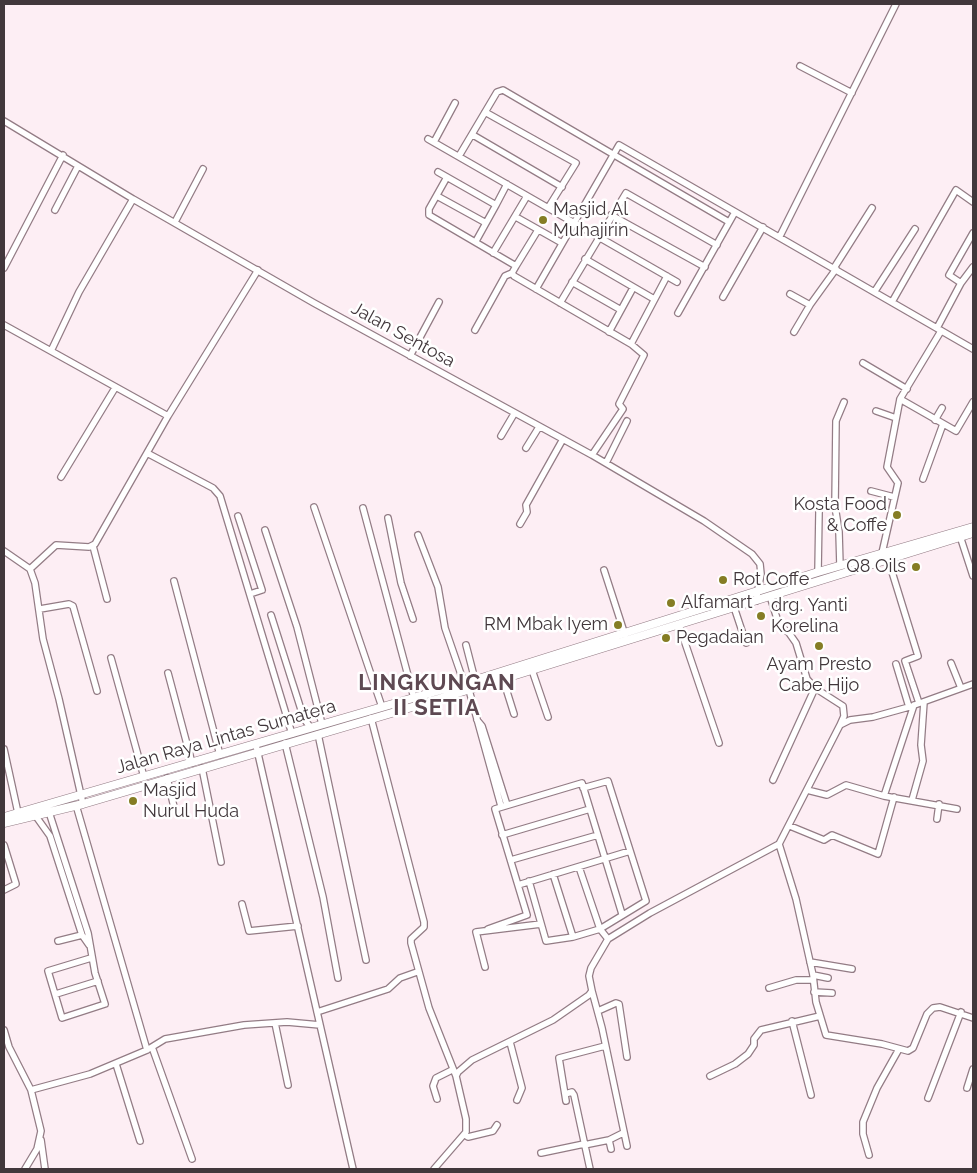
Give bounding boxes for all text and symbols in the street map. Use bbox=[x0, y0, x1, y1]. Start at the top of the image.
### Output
place label: Masjid Al Muhajirin bbox=[553, 199, 628, 242]
marker: Masjid Al Muhajirin bbox=[537, 214, 549, 226]
street label: Jalan Sentosa bbox=[347, 298, 459, 372]
place label: Kosta Food & Coffe bbox=[794, 494, 887, 536]
marker: Kosta Food & Coffe bbox=[891, 509, 903, 521]
place label: Q8 Oils bbox=[846, 556, 906, 578]
marker: Q8 Oils bbox=[910, 561, 922, 573]
place label: Rot Coffe bbox=[733, 569, 809, 591]
marker: Rot Coffe bbox=[717, 574, 729, 586]
place label: Alfamart bbox=[681, 592, 752, 614]
place label: drg. Yanti Korelina bbox=[771, 595, 848, 638]
marker: Alfamart bbox=[665, 597, 677, 609]
marker: drg. Yanti Korelina bbox=[755, 610, 767, 622]
place label: RM Mbak Iyem bbox=[484, 614, 608, 636]
marker: RM Mbak Iyem bbox=[612, 619, 624, 631]
place label: Pegadaian bbox=[676, 627, 764, 649]
marker: Pegadaian bbox=[660, 632, 672, 644]
marker: Ayam Presto Cabe Hijo bbox=[813, 640, 825, 652]
place label: Ayam Presto Cabe Hijo bbox=[766, 654, 872, 696]
district label: LINGKUNGAN II SETIA bbox=[357, 670, 517, 721]
street label: Jalan Raya Lintas Sumatera bbox=[114, 695, 338, 779]
place label: Masjid Nurul Huda bbox=[143, 780, 239, 822]
marker: Masjid Nurul Huda bbox=[127, 795, 139, 807]

